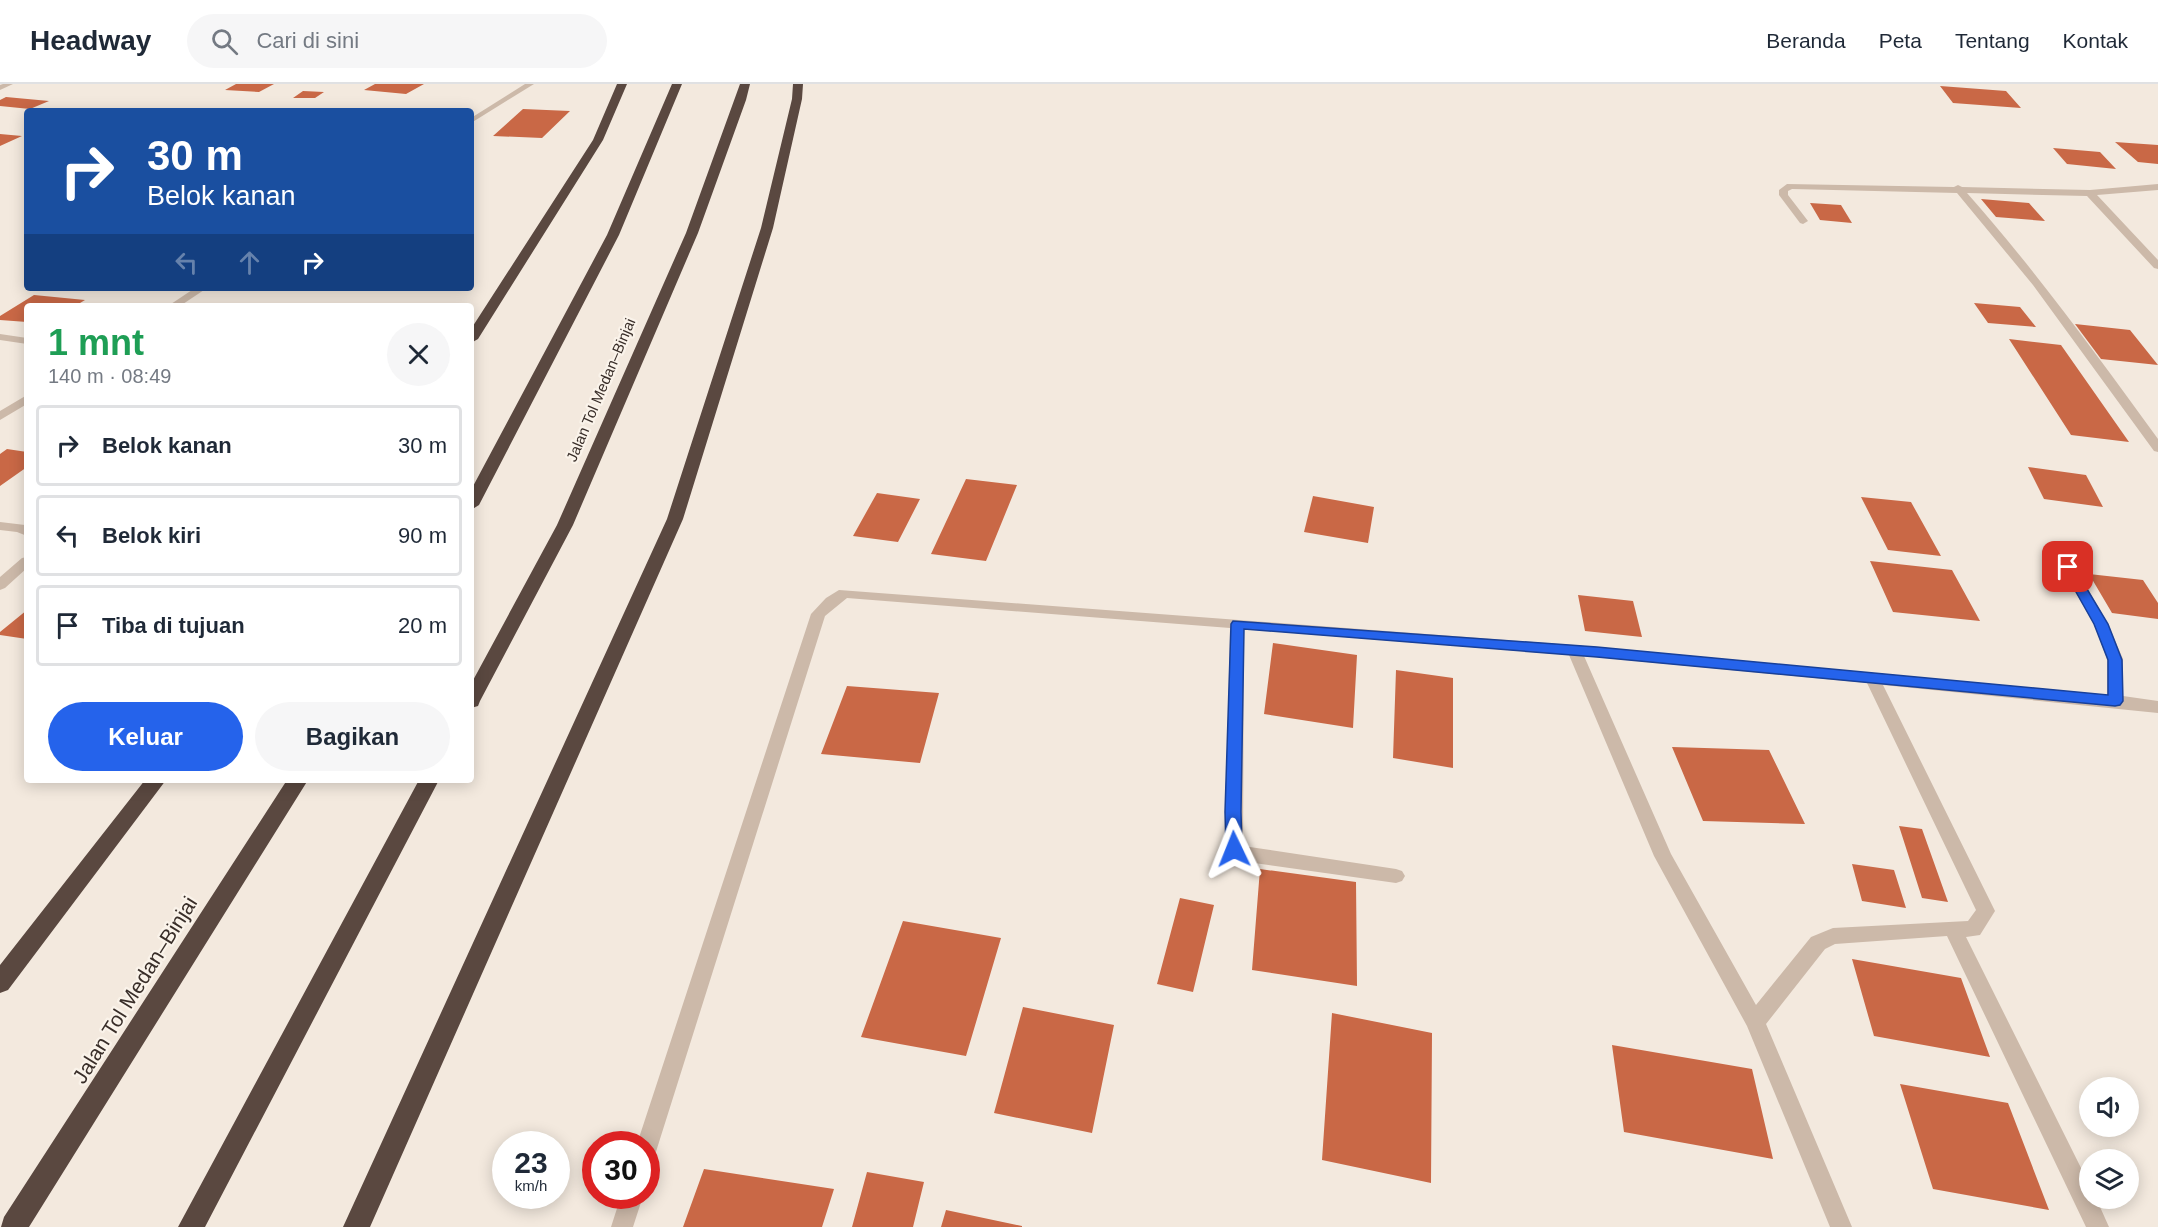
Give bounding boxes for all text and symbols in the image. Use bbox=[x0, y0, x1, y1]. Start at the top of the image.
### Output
search box bbox=[187, 14, 607, 68]
text: Headway bbox=[30, 25, 151, 56]
icon: search bbox=[208, 25, 241, 58]
text: Cari di sini bbox=[256, 28, 359, 53]
text: Beranda bbox=[1766, 29, 1846, 52]
text: Peta bbox=[1879, 29, 1922, 52]
text: Tentang bbox=[1955, 29, 2030, 52]
text: Kontak bbox=[2063, 29, 2128, 52]
icon: right bbox=[48, 132, 126, 210]
text: 30 m bbox=[147, 132, 243, 179]
text: Belok kanan bbox=[147, 181, 296, 211]
icon: left bbox=[170, 246, 203, 279]
icon: ahead bbox=[233, 246, 266, 279]
icon: right bbox=[296, 246, 329, 279]
street label: Jalan Tol Medan–Binjai bbox=[563, 316, 638, 464]
text: 1 mnt bbox=[48, 322, 144, 363]
button: close bbox=[387, 323, 450, 386]
text: 140 m · 08:49 bbox=[48, 365, 171, 387]
icon: right bbox=[51, 429, 84, 462]
text: Belok kanan bbox=[102, 433, 232, 458]
text: 30 m bbox=[398, 433, 447, 458]
icon: left bbox=[51, 519, 84, 552]
text: Belok kiri bbox=[102, 523, 201, 548]
text: 90 m bbox=[398, 523, 447, 548]
pin bbox=[2042, 541, 2093, 592]
icon: arrive bbox=[2051, 550, 2084, 583]
icon: arrive bbox=[51, 609, 84, 642]
text: Tiba di tujuan bbox=[102, 613, 245, 638]
text: 20 m bbox=[398, 613, 447, 638]
button: Keluar bbox=[48, 702, 243, 771]
button: Bagikan bbox=[255, 702, 450, 771]
position arrow bbox=[1202, 817, 1266, 881]
street label: Jalan Tol Medan–Binjai bbox=[68, 892, 201, 1087]
map controls bbox=[2079, 1077, 2139, 1209]
button: sound bbox=[2079, 1077, 2139, 1137]
speed limit sign: 30 bbox=[582, 1131, 660, 1209]
text: 23 bbox=[514, 1146, 548, 1179]
button: layers bbox=[2079, 1149, 2139, 1209]
text: km/h bbox=[515, 1177, 547, 1194]

